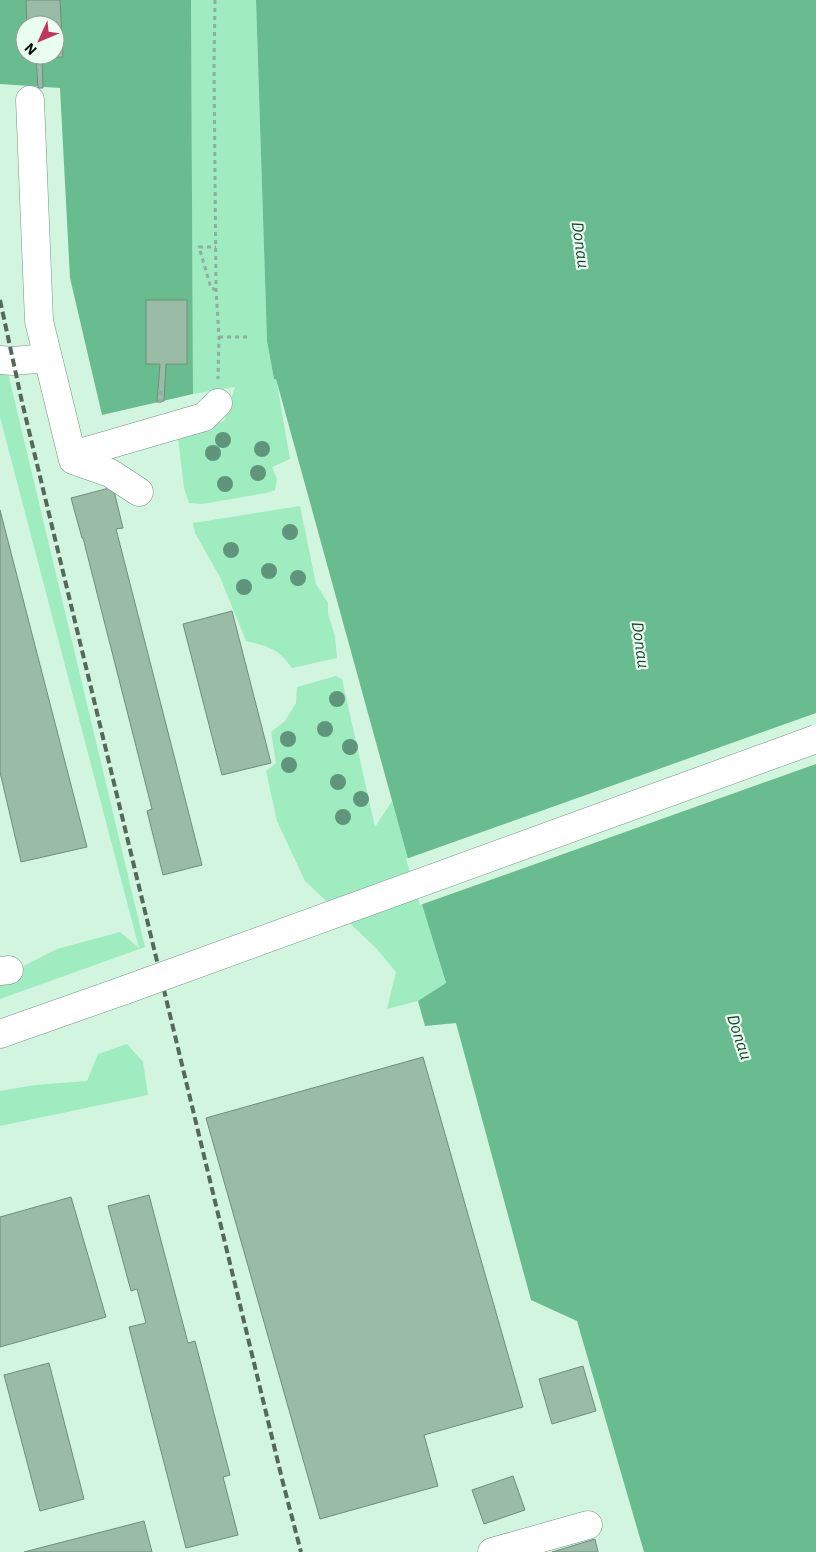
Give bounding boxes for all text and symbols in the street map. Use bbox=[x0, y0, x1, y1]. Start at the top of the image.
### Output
north arrow bbox=[15, 15, 65, 65]
text: N bbox=[21, 39, 41, 59]
water label: Donau bbox=[568, 221, 594, 269]
water label: Donau bbox=[628, 621, 654, 669]
water label: Donau bbox=[723, 1012, 757, 1062]

